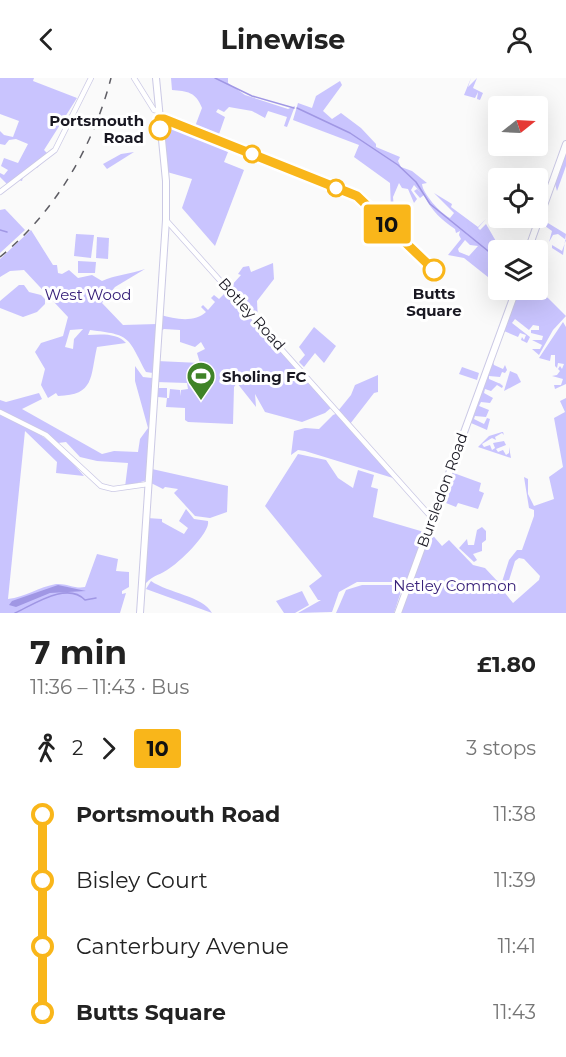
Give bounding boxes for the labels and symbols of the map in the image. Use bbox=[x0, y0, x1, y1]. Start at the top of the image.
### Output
north arrow bbox=[488, 96, 548, 156]
place label: Portsmouth Road bbox=[49, 111, 144, 147]
marker: Portsmouth Road bbox=[149, 118, 171, 140]
unlabelled marker bbox=[243, 145, 261, 163]
unlabelled marker bbox=[327, 179, 345, 197]
line badge: 10 bbox=[360, 204, 414, 244]
marker: Butts Square bbox=[423, 259, 445, 281]
street label: Botley Road bbox=[214, 274, 290, 354]
place label: Butts Square bbox=[406, 284, 462, 320]
park label: West Wood bbox=[44, 285, 132, 304]
sports icon: Sholing FC bbox=[185, 360, 217, 402]
place label: Sholing FC bbox=[222, 367, 307, 386]
street label: Bursledon Road bbox=[412, 430, 472, 550]
park label: Netley Common bbox=[393, 576, 517, 595]

